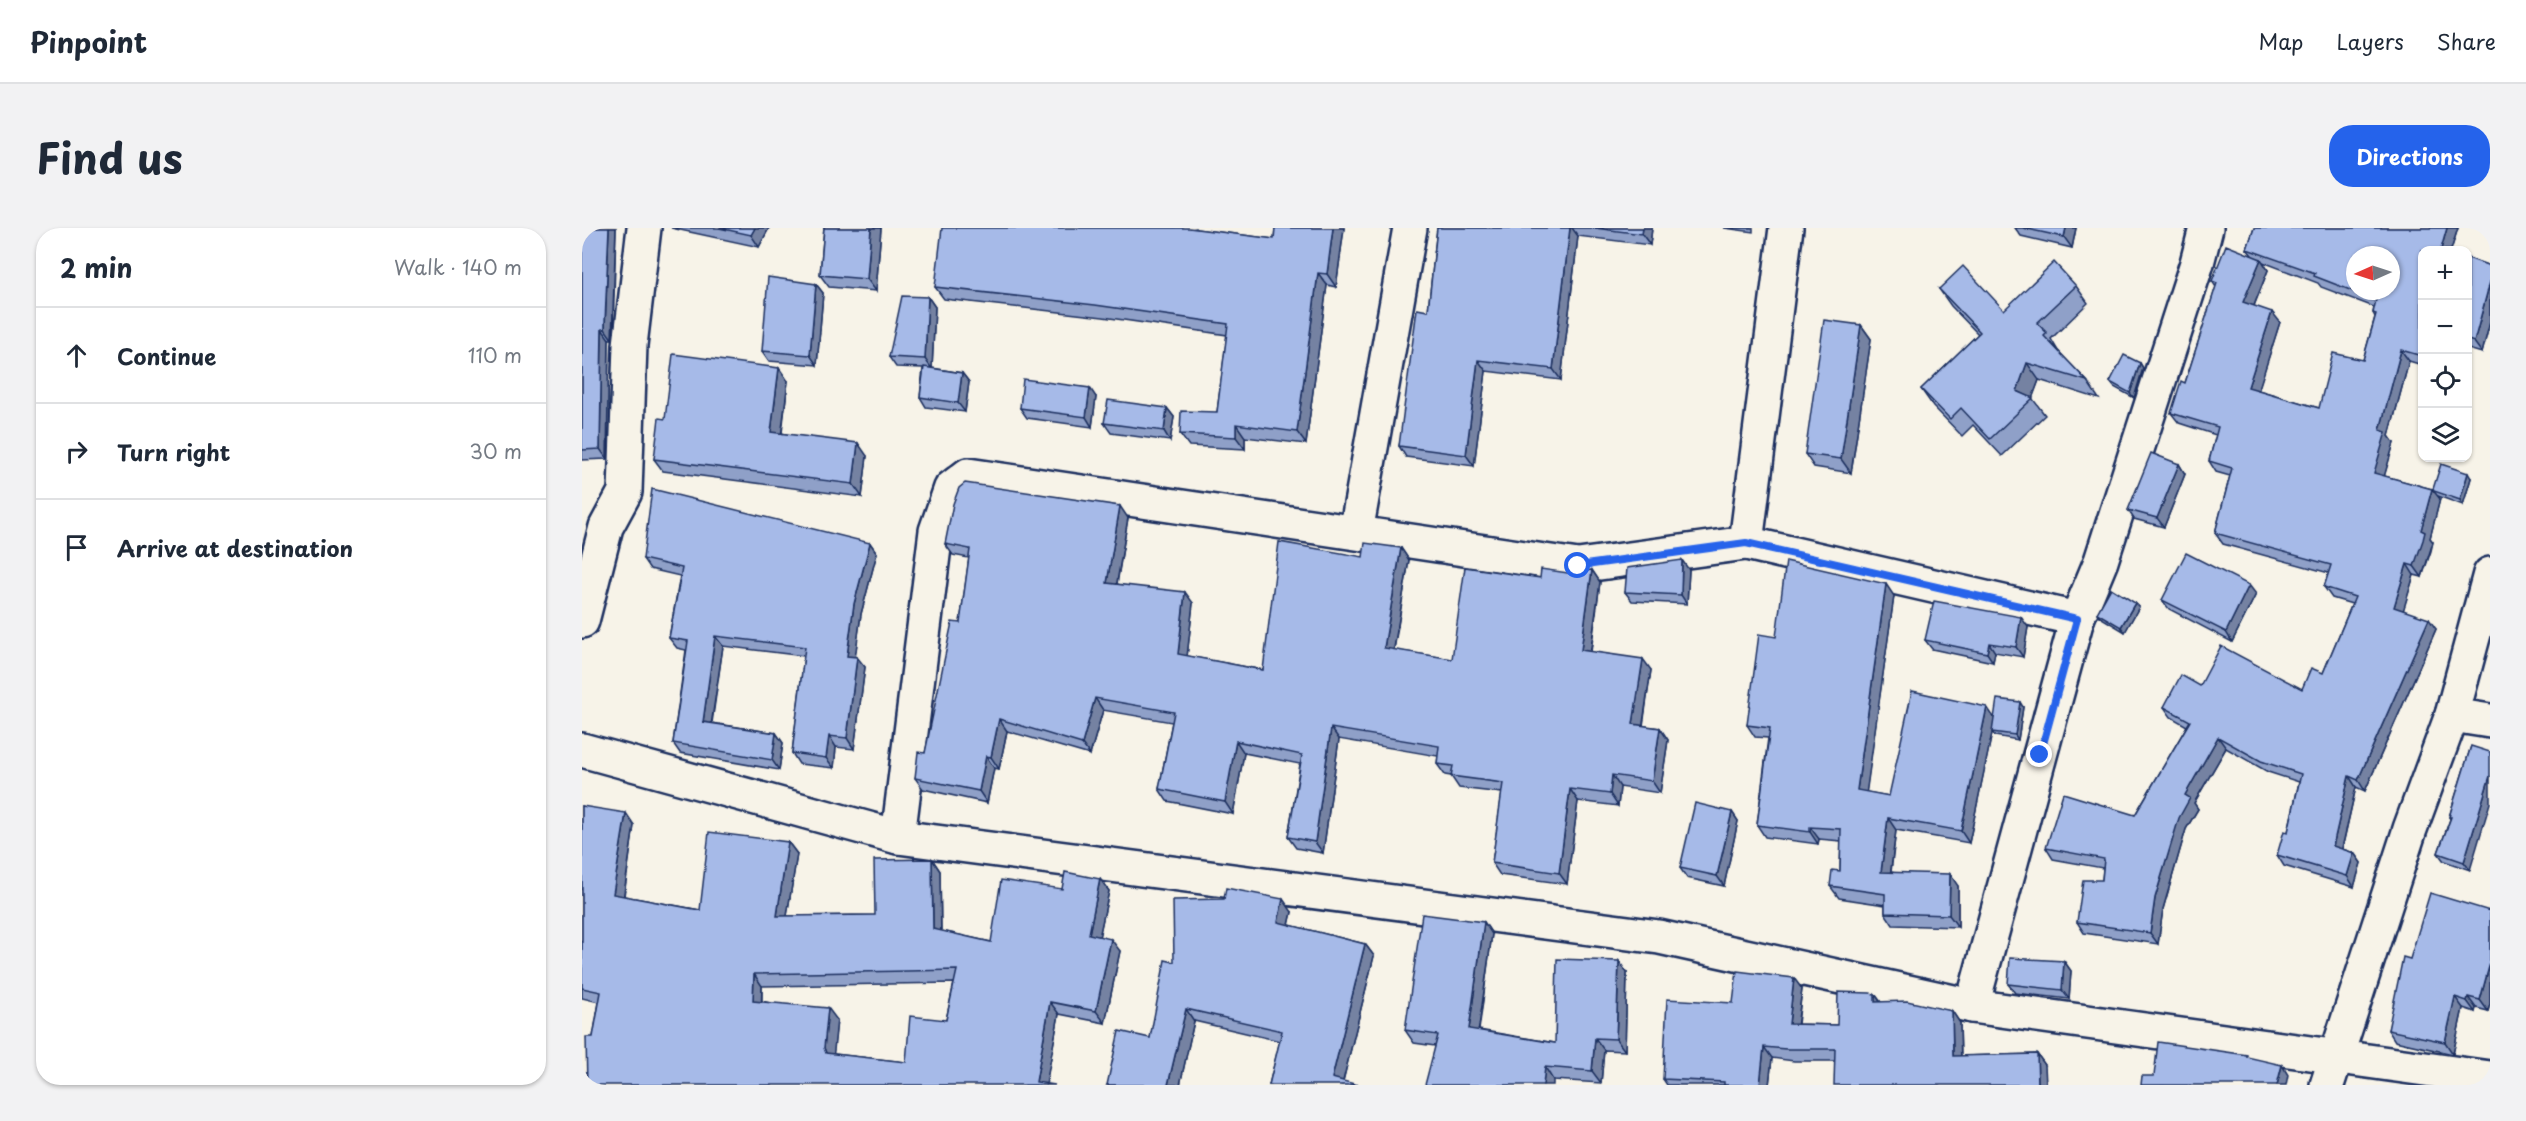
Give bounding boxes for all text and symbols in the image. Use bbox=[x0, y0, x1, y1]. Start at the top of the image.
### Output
text: Pinpoint bbox=[30, 20, 147, 63]
text: Map bbox=[2259, 25, 2303, 57]
text: Layers bbox=[2336, 25, 2404, 57]
text: Share bbox=[2437, 25, 2496, 57]
text: Find us bbox=[36, 125, 183, 188]
button: Directions bbox=[2329, 125, 2490, 187]
north arrow bbox=[2346, 246, 2400, 300]
map controls bbox=[2418, 246, 2472, 462]
button: + bbox=[2418, 246, 2472, 300]
text: 2 min bbox=[60, 248, 133, 287]
text: Walk · 140 m bbox=[394, 252, 522, 282]
button: − bbox=[2418, 300, 2472, 354]
icon: ahead bbox=[60, 339, 93, 372]
text: Continue bbox=[117, 339, 216, 372]
text: 110 m bbox=[468, 340, 522, 370]
button: locate bbox=[2418, 354, 2472, 408]
button: layers bbox=[2418, 408, 2472, 462]
icon: right bbox=[60, 435, 93, 468]
text: Turn right bbox=[117, 435, 230, 468]
text: 30 m bbox=[469, 436, 522, 466]
icon: arrive bbox=[60, 531, 93, 564]
text: Arrive at destination bbox=[117, 531, 353, 564]
route start bbox=[1564, 552, 1590, 578]
route end bbox=[2026, 741, 2052, 767]

